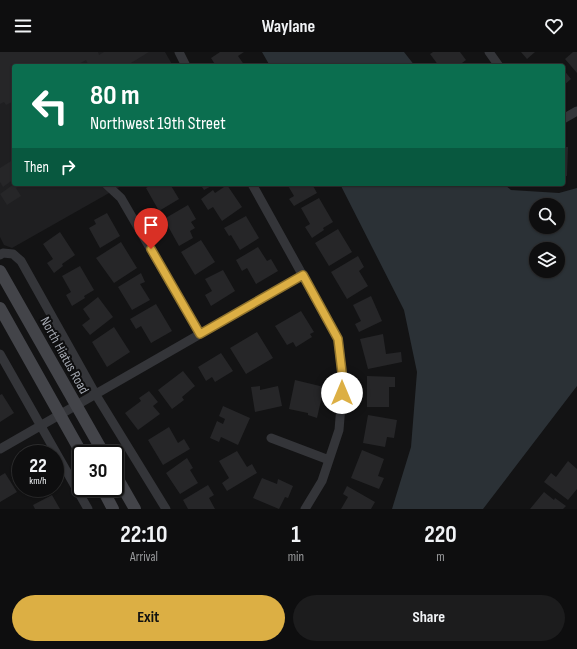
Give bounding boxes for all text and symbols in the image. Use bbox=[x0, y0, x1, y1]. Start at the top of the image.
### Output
icon: menu bbox=[12, 15, 34, 37]
icon: heart bbox=[543, 15, 565, 37]
text: Waylane bbox=[262, 16, 315, 37]
text: 80 m bbox=[90, 79, 139, 112]
icon: left bbox=[24, 80, 76, 132]
text: Northwest 19th Street bbox=[90, 113, 226, 134]
icon: right bbox=[57, 156, 79, 178]
text: Then bbox=[24, 158, 49, 177]
map controls bbox=[529, 198, 565, 278]
button: search bbox=[529, 198, 565, 234]
pin bbox=[134, 208, 168, 249]
icon: arrive bbox=[140, 214, 162, 236]
button: layers bbox=[529, 242, 565, 278]
street label: North Hiatus Road bbox=[36, 314, 93, 397]
position arrow bbox=[321, 372, 363, 414]
speed limit sign: 30 bbox=[72, 445, 124, 497]
text: 22 bbox=[29, 454, 47, 478]
text: km/h bbox=[29, 475, 47, 487]
text: 22:10 bbox=[120, 520, 167, 549]
text: 1 bbox=[291, 520, 301, 549]
text: 220 bbox=[424, 520, 457, 549]
text: Arrival bbox=[130, 549, 158, 565]
text: min bbox=[288, 549, 304, 565]
text: m bbox=[436, 549, 445, 565]
button: Exit bbox=[12, 595, 285, 641]
button: Share bbox=[293, 595, 565, 641]

